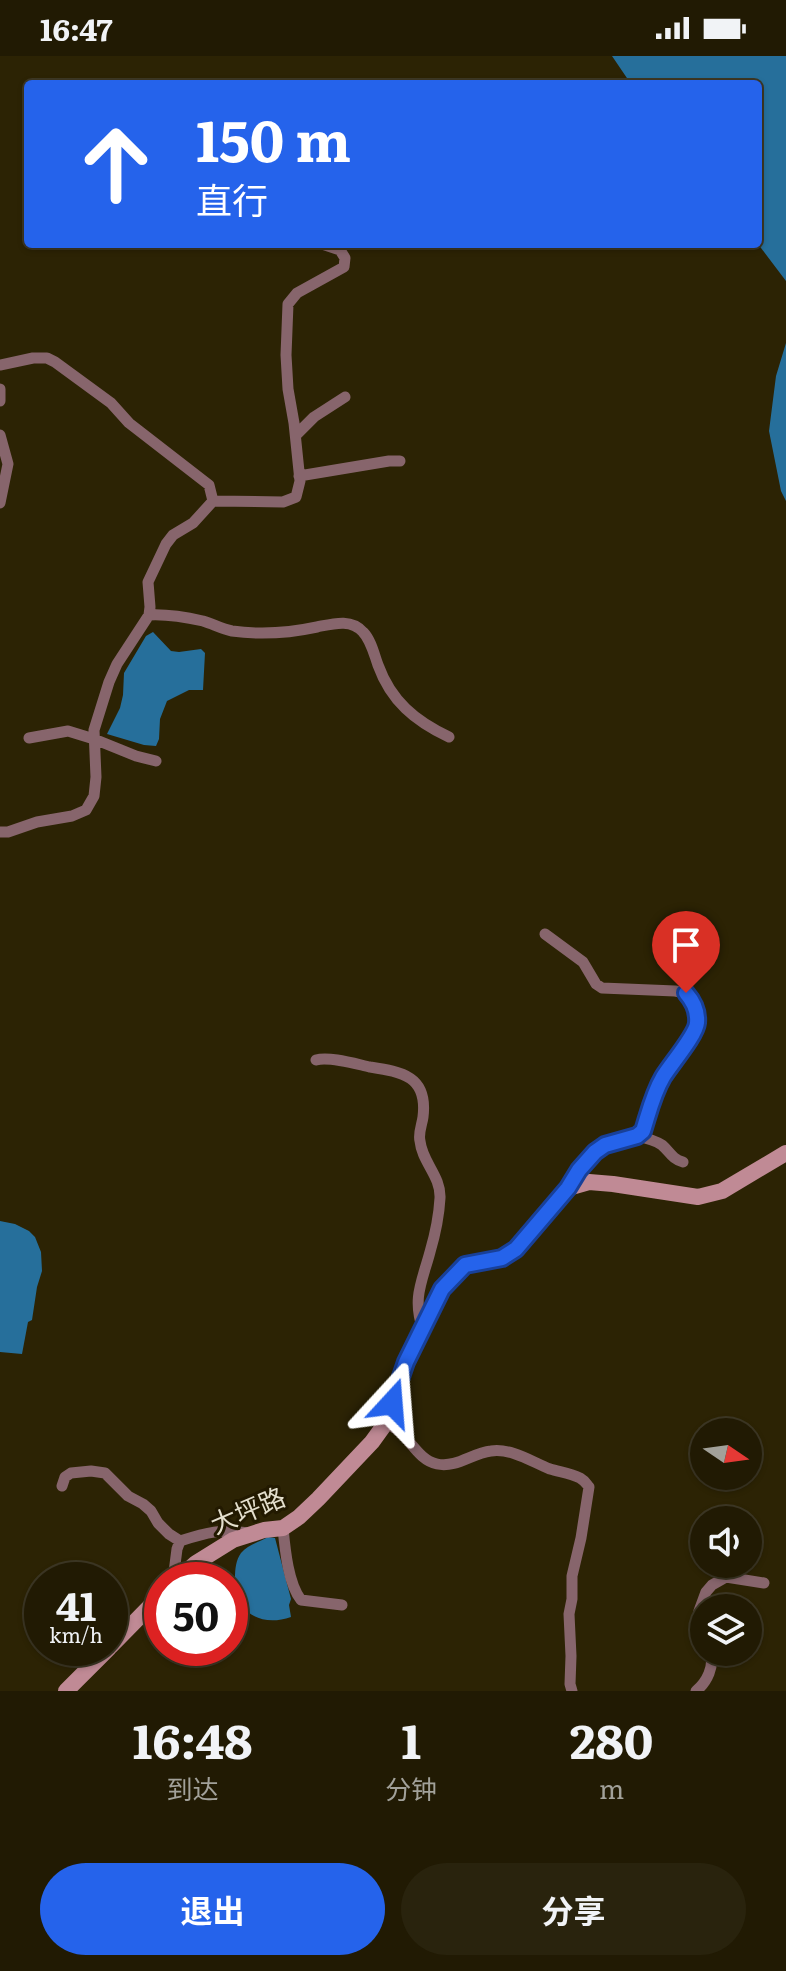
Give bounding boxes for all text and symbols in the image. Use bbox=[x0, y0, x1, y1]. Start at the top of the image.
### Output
text: 16:47 bbox=[40, 6, 113, 50]
text: 150 m bbox=[196, 96, 351, 179]
icon: ahead bbox=[64, 112, 168, 216]
text: 直行 bbox=[196, 172, 268, 225]
pin bbox=[652, 911, 720, 993]
icon: arrive bbox=[664, 923, 708, 967]
position arrow bbox=[350, 1361, 434, 1445]
north arrow bbox=[690, 1418, 762, 1490]
map controls bbox=[690, 1418, 762, 1666]
street label: 大坪路 bbox=[203, 1476, 291, 1542]
button: sound bbox=[690, 1506, 762, 1578]
speed limit sign: 50 bbox=[144, 1562, 248, 1666]
text: 41 bbox=[56, 1574, 96, 1633]
button: layers bbox=[690, 1594, 762, 1666]
text: km/h bbox=[49, 1619, 103, 1649]
text: 16:48 bbox=[133, 1703, 253, 1774]
text: 1 bbox=[401, 1703, 421, 1774]
text: 280 bbox=[570, 1703, 653, 1774]
text: 到达 bbox=[167, 1768, 219, 1807]
text: 分钟 bbox=[385, 1768, 437, 1807]
text: m bbox=[599, 1768, 624, 1807]
button: 退出 bbox=[40, 1863, 385, 1955]
button: 分享 bbox=[401, 1863, 746, 1955]

